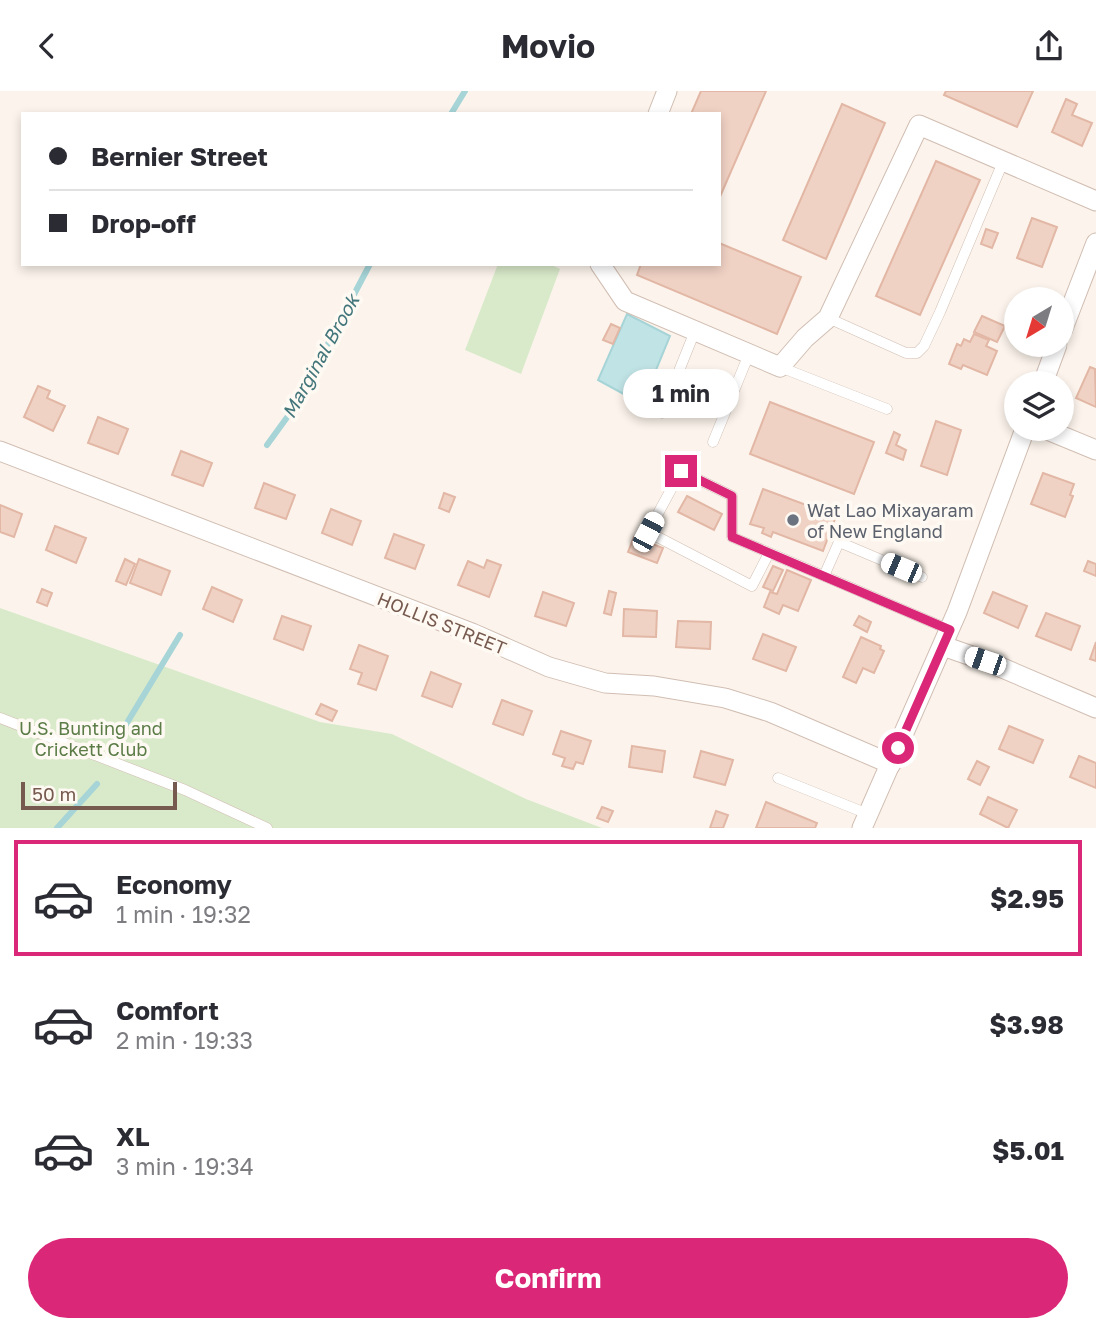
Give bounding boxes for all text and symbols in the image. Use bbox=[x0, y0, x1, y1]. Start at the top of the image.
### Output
icon: back bbox=[28, 27, 66, 65]
text: Movio bbox=[501, 27, 595, 65]
icon: share bbox=[1030, 27, 1068, 65]
text: Bernier Street bbox=[91, 141, 268, 172]
text: Drop-off bbox=[91, 208, 196, 239]
north arrow bbox=[1004, 287, 1074, 357]
map controls bbox=[1004, 287, 1074, 441]
water label: Marginal Brook bbox=[277, 288, 365, 422]
callout: 1 min bbox=[623, 369, 739, 419]
button: layers bbox=[1004, 371, 1074, 441]
text: 1 min bbox=[652, 379, 710, 407]
route end bbox=[665, 455, 697, 487]
place label: Wat Lao Mixayaram of New England bbox=[807, 499, 974, 542]
car bbox=[629, 509, 668, 555]
marker: Wat Lao Mixayaram of New England bbox=[785, 512, 801, 528]
car bbox=[878, 550, 925, 586]
street label: HOLLIS STREET bbox=[374, 587, 510, 659]
car bbox=[962, 644, 1009, 678]
park label: U.S. Bunting and Crickett Club bbox=[19, 717, 163, 760]
route start bbox=[882, 732, 914, 764]
scale bar bbox=[21, 779, 177, 811]
text: 50 m bbox=[32, 782, 76, 805]
icon: car bbox=[32, 867, 95, 930]
text: Economy bbox=[116, 869, 232, 900]
text: $2.95 bbox=[990, 883, 1064, 914]
text: 1 min · 19:32 bbox=[116, 900, 251, 928]
icon: car bbox=[32, 993, 95, 1056]
text: Comfort bbox=[116, 995, 219, 1026]
text: $3.98 bbox=[989, 1009, 1064, 1040]
text: 2 min · 19:33 bbox=[116, 1026, 253, 1054]
icon: car bbox=[32, 1119, 95, 1182]
text: XL bbox=[116, 1121, 150, 1152]
text: $5.01 bbox=[992, 1135, 1064, 1166]
text: 3 min · 19:34 bbox=[116, 1152, 254, 1180]
button: Confirm bbox=[28, 1238, 1068, 1318]

